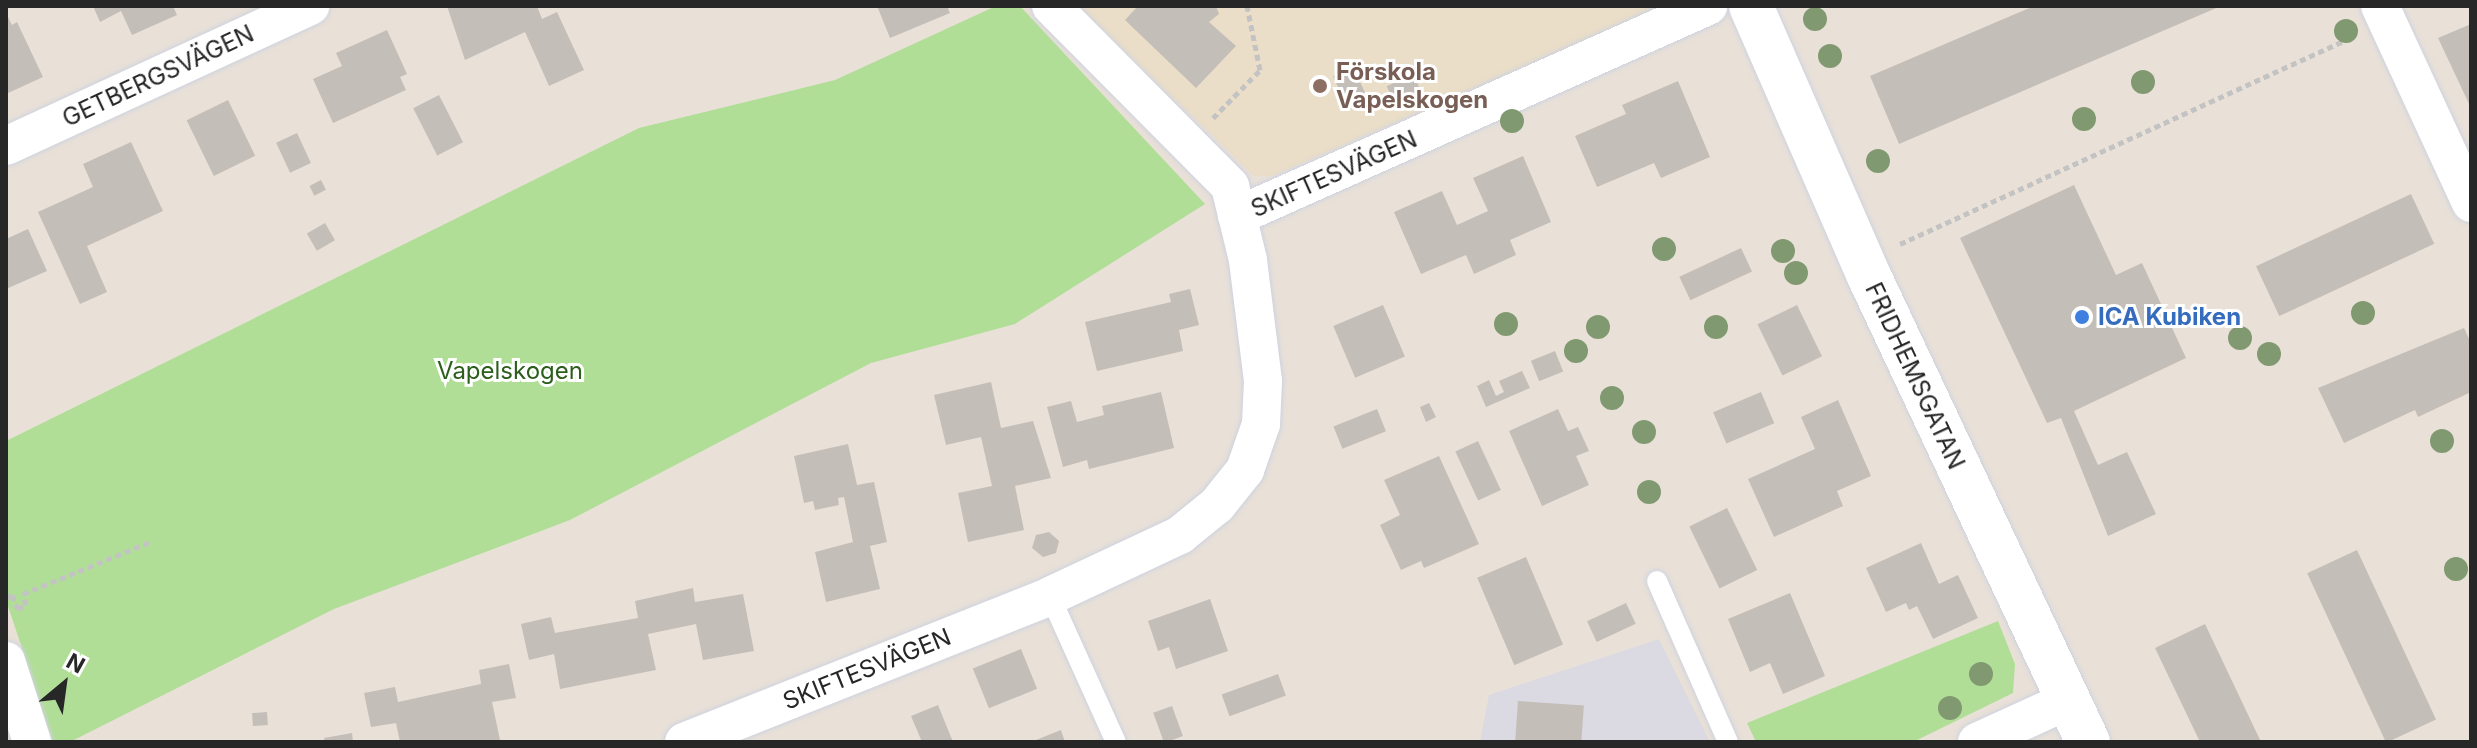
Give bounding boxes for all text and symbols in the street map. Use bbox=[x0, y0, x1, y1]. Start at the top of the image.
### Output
street label: GETBERGSVÄGEN bbox=[58, 19, 258, 133]
place label: Förskola Vapelskogen bbox=[1336, 58, 1488, 114]
marker: Förskola Vapelskogen bbox=[1311, 77, 1329, 95]
street label: SKIFTESVÄGEN bbox=[1247, 125, 1421, 223]
street label: FRIDHEMSGATAN bbox=[1859, 278, 1971, 474]
place label: ICA Kubiken bbox=[2098, 303, 2241, 331]
marker: ICA Kubiken bbox=[2073, 308, 2091, 326]
park label: Vapelskogen bbox=[437, 357, 583, 385]
street label: SKIFTESVÄGEN bbox=[779, 622, 955, 716]
north arrow bbox=[24, 644, 104, 724]
text: N bbox=[62, 648, 89, 678]

